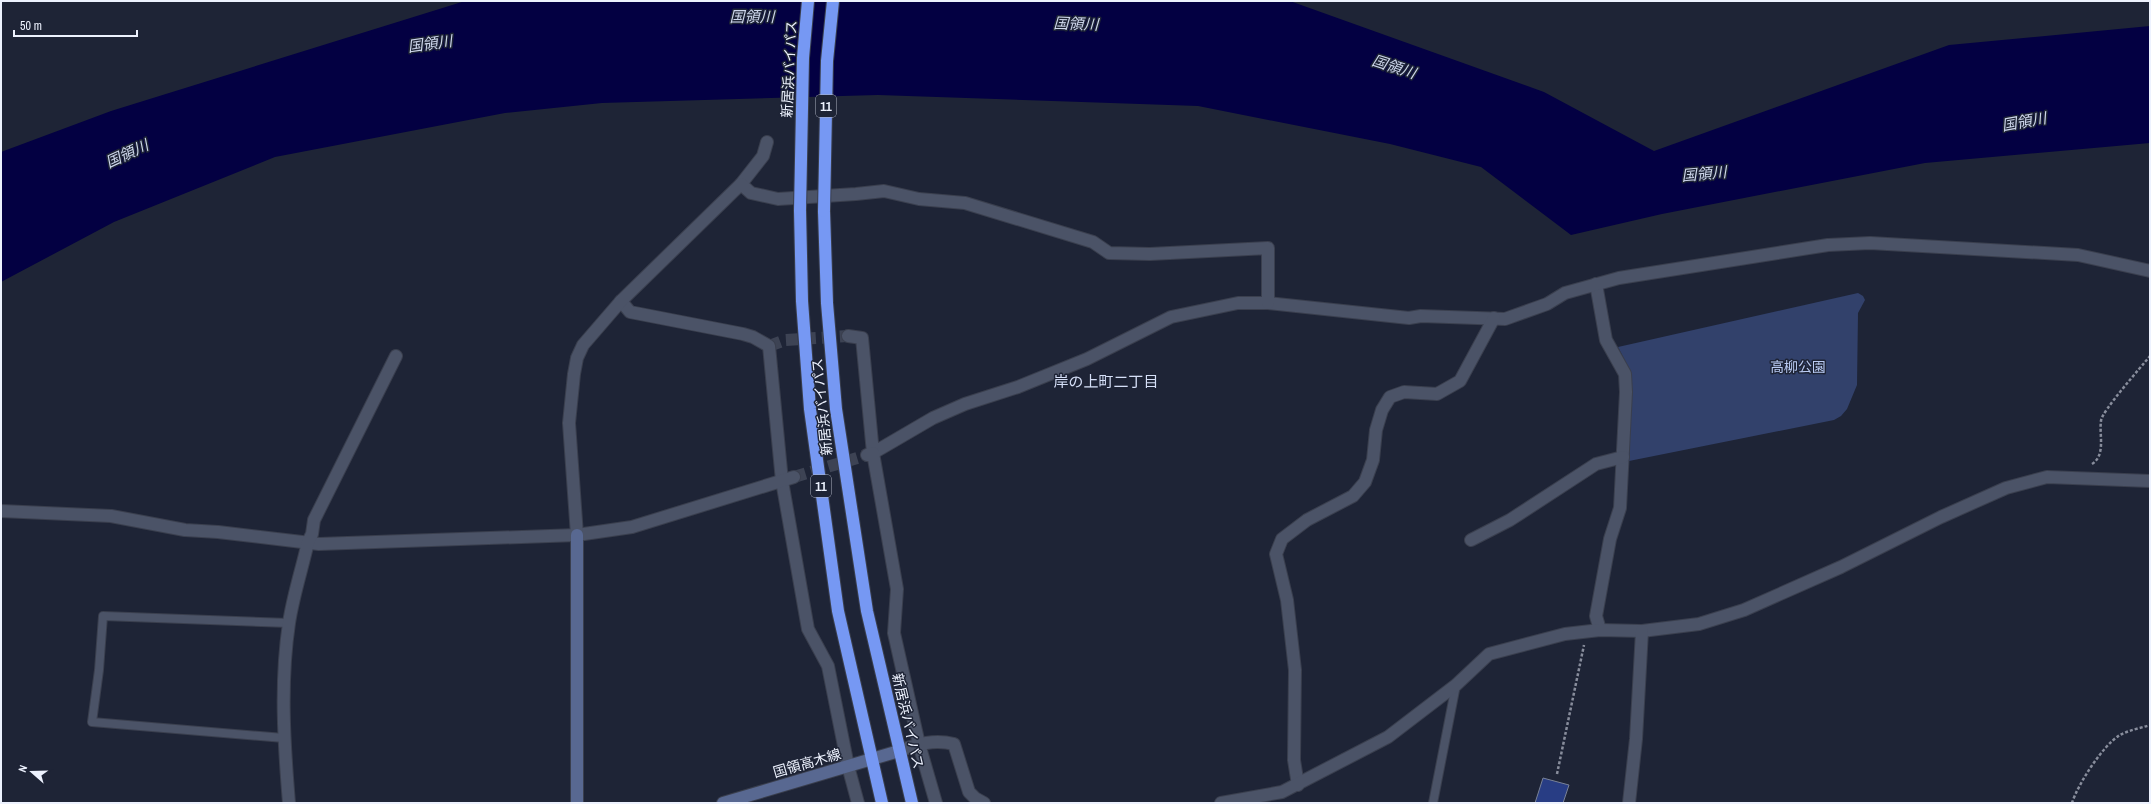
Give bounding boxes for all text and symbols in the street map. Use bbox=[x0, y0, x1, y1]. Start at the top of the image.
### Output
water label: 国領川 bbox=[729, 6, 776, 27]
scale bar bbox=[14, 12, 137, 38]
water label: 国領川 bbox=[1053, 12, 1101, 35]
text: 50 m bbox=[20, 18, 42, 34]
street label: 新居浜バイパス bbox=[777, 20, 801, 118]
water label: 国領川 bbox=[406, 30, 456, 57]
water label: 国領川 bbox=[1370, 50, 1421, 84]
road number: 11 bbox=[816, 95, 836, 117]
water label: 国領川 bbox=[2000, 107, 2050, 136]
water label: 国領川 bbox=[102, 134, 153, 173]
water label: 国領川 bbox=[1681, 161, 1729, 186]
street label: 新居浜バイパス bbox=[808, 357, 836, 457]
park label: 高柳公園 bbox=[1770, 358, 1826, 376]
district label: 岸の上町二丁目 bbox=[1053, 371, 1159, 392]
road number: 11 bbox=[811, 475, 831, 497]
street label: 新居浜バイパス bbox=[888, 671, 928, 771]
street label: 国領高木線 bbox=[771, 745, 843, 781]
north arrow bbox=[12, 752, 52, 792]
text: N bbox=[15, 763, 30, 774]

